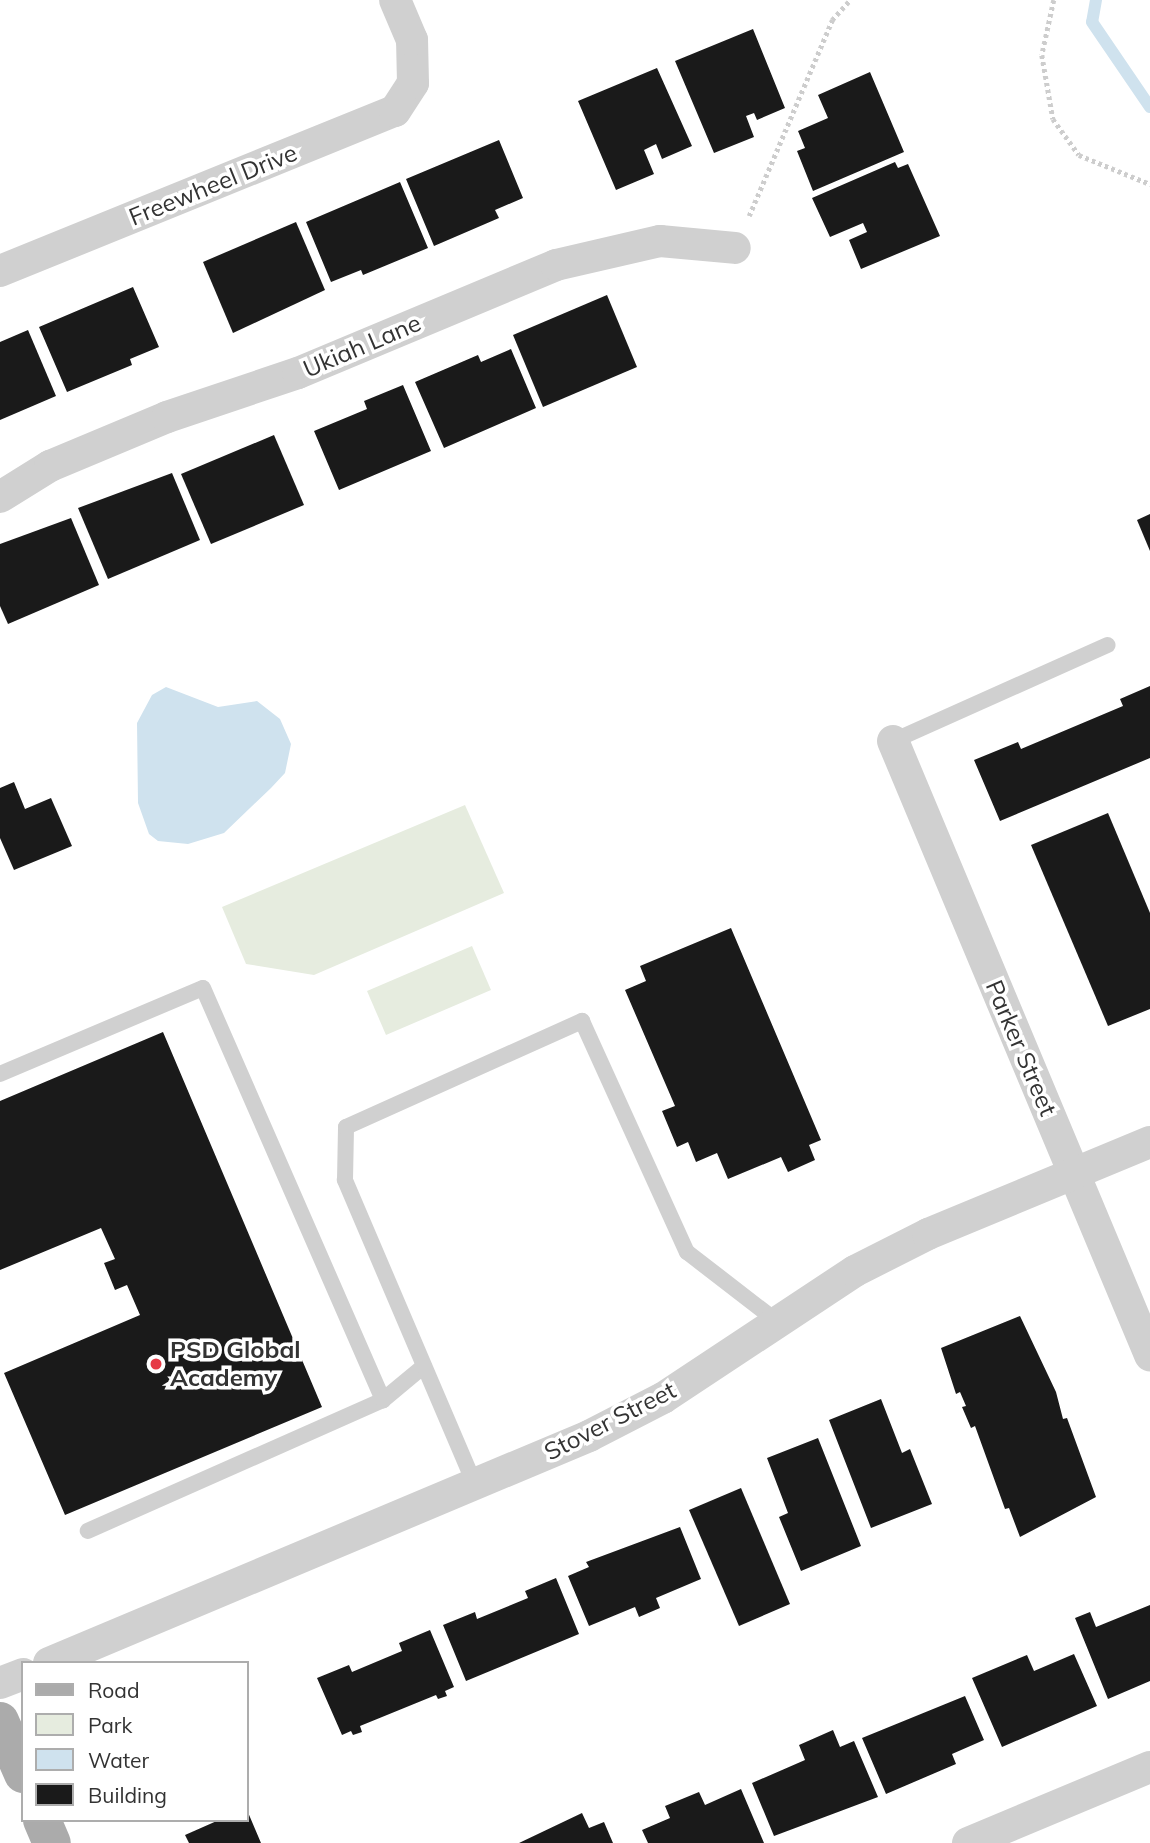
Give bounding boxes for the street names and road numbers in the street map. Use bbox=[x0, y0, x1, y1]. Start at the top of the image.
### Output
street label: Freewheel Drive bbox=[125, 138, 301, 232]
street label: Ukiah Lane bbox=[299, 308, 425, 384]
street label: Parker Street bbox=[979, 976, 1063, 1120]
street label: Stover Street bbox=[539, 1376, 681, 1466]

